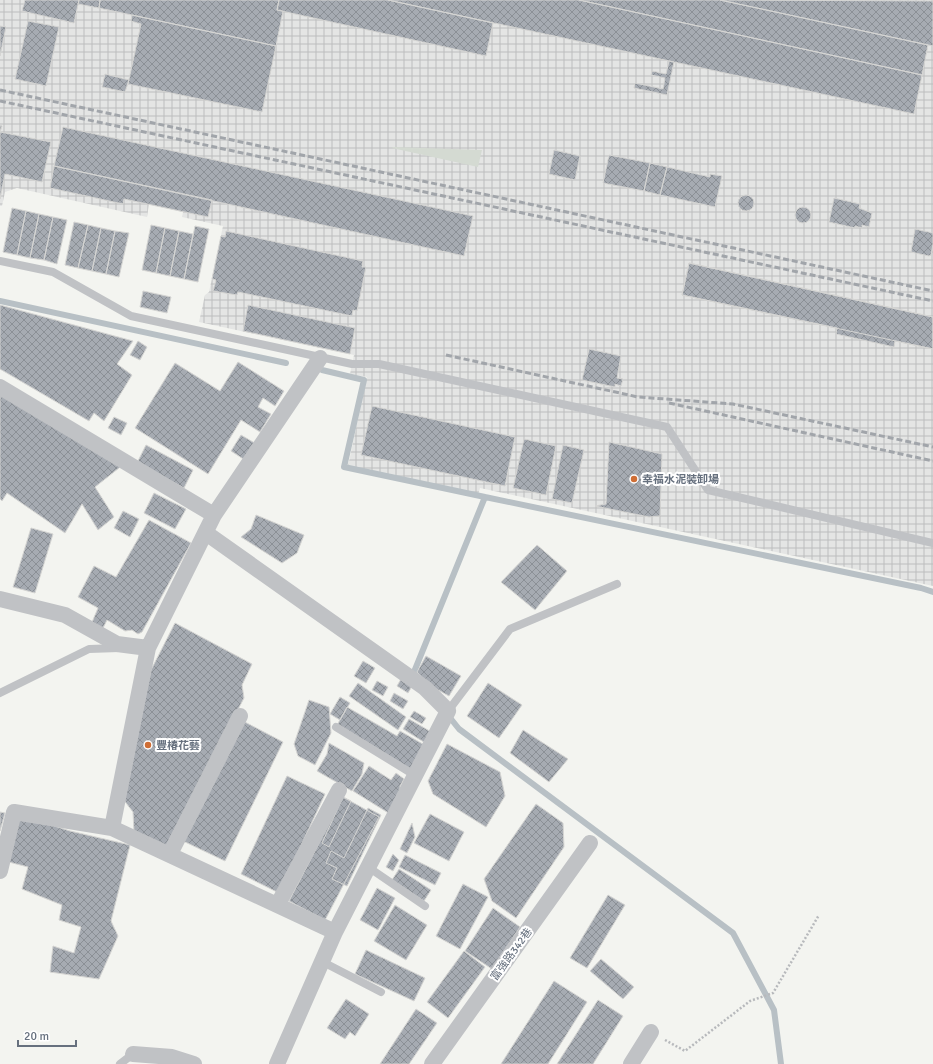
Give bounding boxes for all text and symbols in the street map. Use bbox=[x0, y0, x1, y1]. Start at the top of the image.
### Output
place label: 幸福水泥裝卸場 bbox=[642, 473, 719, 486]
marker: 幸福水泥裝卸場 bbox=[629, 474, 639, 484]
place label: 豐椿花藝 bbox=[156, 739, 200, 752]
marker: 豐椿花藝 bbox=[143, 740, 153, 750]
street label: 富強路342巷 bbox=[488, 925, 535, 983]
scale bar bbox=[18, 1022, 76, 1048]
text: 20 m bbox=[24, 1029, 49, 1044]

